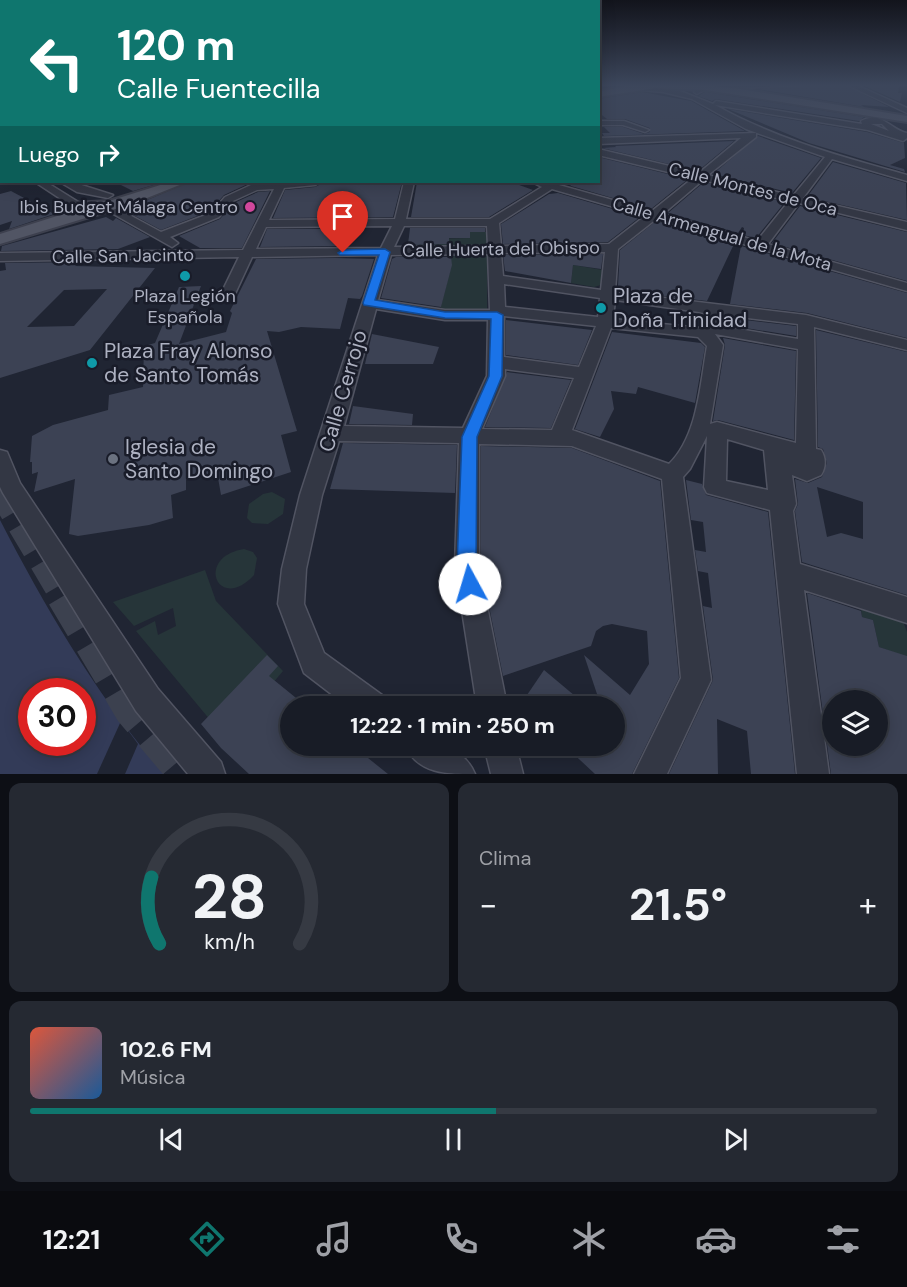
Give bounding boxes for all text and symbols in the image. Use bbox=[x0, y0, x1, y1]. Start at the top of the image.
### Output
text: 120 m bbox=[117, 18, 235, 73]
icon: left bbox=[18, 24, 96, 102]
text: Calle Fuentecilla bbox=[117, 71, 321, 106]
icon: right bbox=[92, 138, 125, 171]
text: Luego bbox=[18, 140, 80, 169]
street label: Calle Montes de Oca bbox=[666, 156, 840, 222]
pin bbox=[317, 191, 368, 253]
street label: Calle Armengual de la Mota bbox=[610, 191, 834, 277]
place label: Ibis Budget Málaga Centro bbox=[20, 195, 238, 219]
marker: Ibis Budget Málaga Centro bbox=[243, 200, 257, 214]
icon: arrive bbox=[326, 200, 359, 233]
street label: Calle Huerta del Obispo bbox=[402, 235, 600, 263]
street label: Calle San Jacinto bbox=[52, 243, 194, 269]
marker: Plaza Legión Española bbox=[178, 269, 192, 283]
place label: Plaza de Doña Trinidad bbox=[613, 282, 747, 334]
place label: Plaza Legión Española bbox=[134, 284, 236, 329]
marker: Plaza de Doña Trinidad bbox=[594, 301, 608, 315]
street label: Calle Cerrojo bbox=[312, 327, 374, 455]
place label: Plaza Fray Alonso de Santo Tomás bbox=[104, 337, 272, 389]
marker: Plaza Fray Alonso de Santo Tomás bbox=[85, 356, 99, 370]
place label: Iglesia de Santo Domingo bbox=[125, 433, 273, 485]
marker: Iglesia de Santo Domingo bbox=[106, 452, 120, 466]
position arrow bbox=[438, 552, 502, 616]
speed limit sign: 30 bbox=[18, 678, 96, 756]
map controls bbox=[822, 690, 888, 756]
button: layers bbox=[822, 690, 888, 756]
text: 12:22 · 1 min · 250 m bbox=[350, 711, 555, 740]
text: Clima bbox=[479, 845, 531, 871]
text: 28 bbox=[191, 856, 267, 937]
text: 21.5° bbox=[629, 875, 727, 934]
text: − bbox=[479, 883, 497, 926]
text: + bbox=[859, 883, 877, 926]
text: km/h bbox=[204, 929, 254, 957]
text: 102.6 FM bbox=[120, 1035, 212, 1064]
text: Música bbox=[120, 1064, 185, 1090]
icon: previous bbox=[155, 1123, 188, 1156]
icon: pause bbox=[437, 1123, 470, 1156]
icon: next bbox=[719, 1123, 752, 1156]
icon: directions bbox=[186, 1218, 228, 1260]
icon: music bbox=[313, 1218, 355, 1260]
icon: phone bbox=[440, 1218, 482, 1260]
icon: climate bbox=[568, 1218, 610, 1260]
icon: car bbox=[695, 1218, 737, 1260]
icon: filters bbox=[822, 1218, 864, 1260]
text: 12:21 bbox=[43, 1222, 100, 1257]

